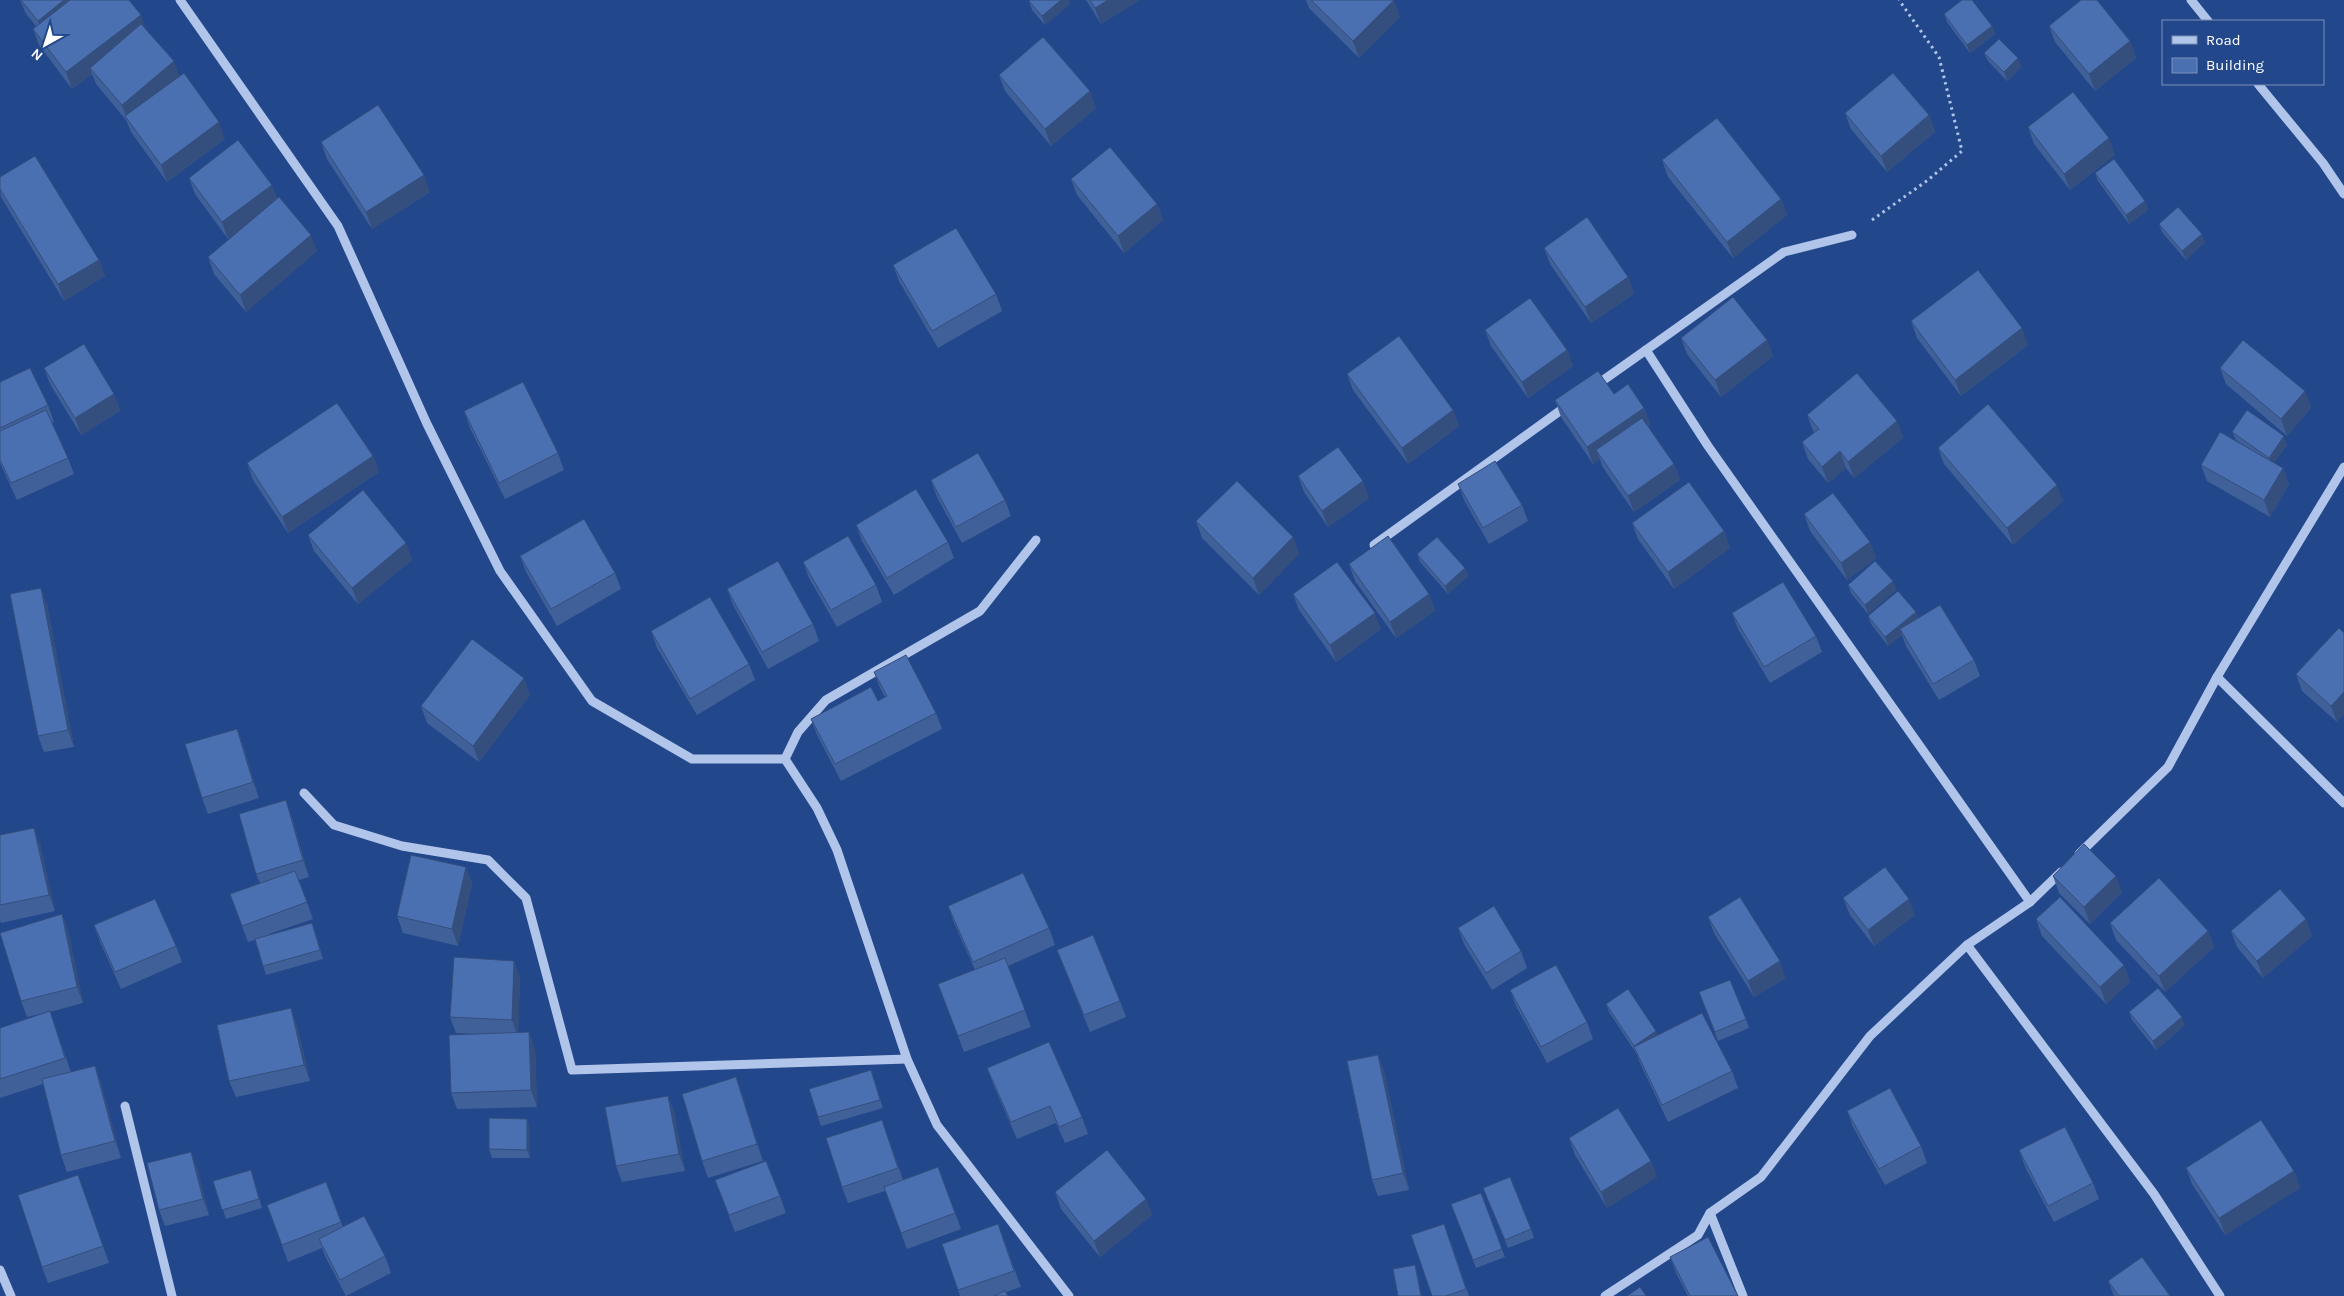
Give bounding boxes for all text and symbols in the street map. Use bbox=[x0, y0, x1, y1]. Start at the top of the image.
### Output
north arrow bbox=[20, 20, 70, 70]
legend bbox=[2162, 20, 2324, 85]
text: Road bbox=[2206, 31, 2241, 49]
text: N bbox=[28, 45, 46, 64]
text: Building bbox=[2206, 56, 2264, 74]

